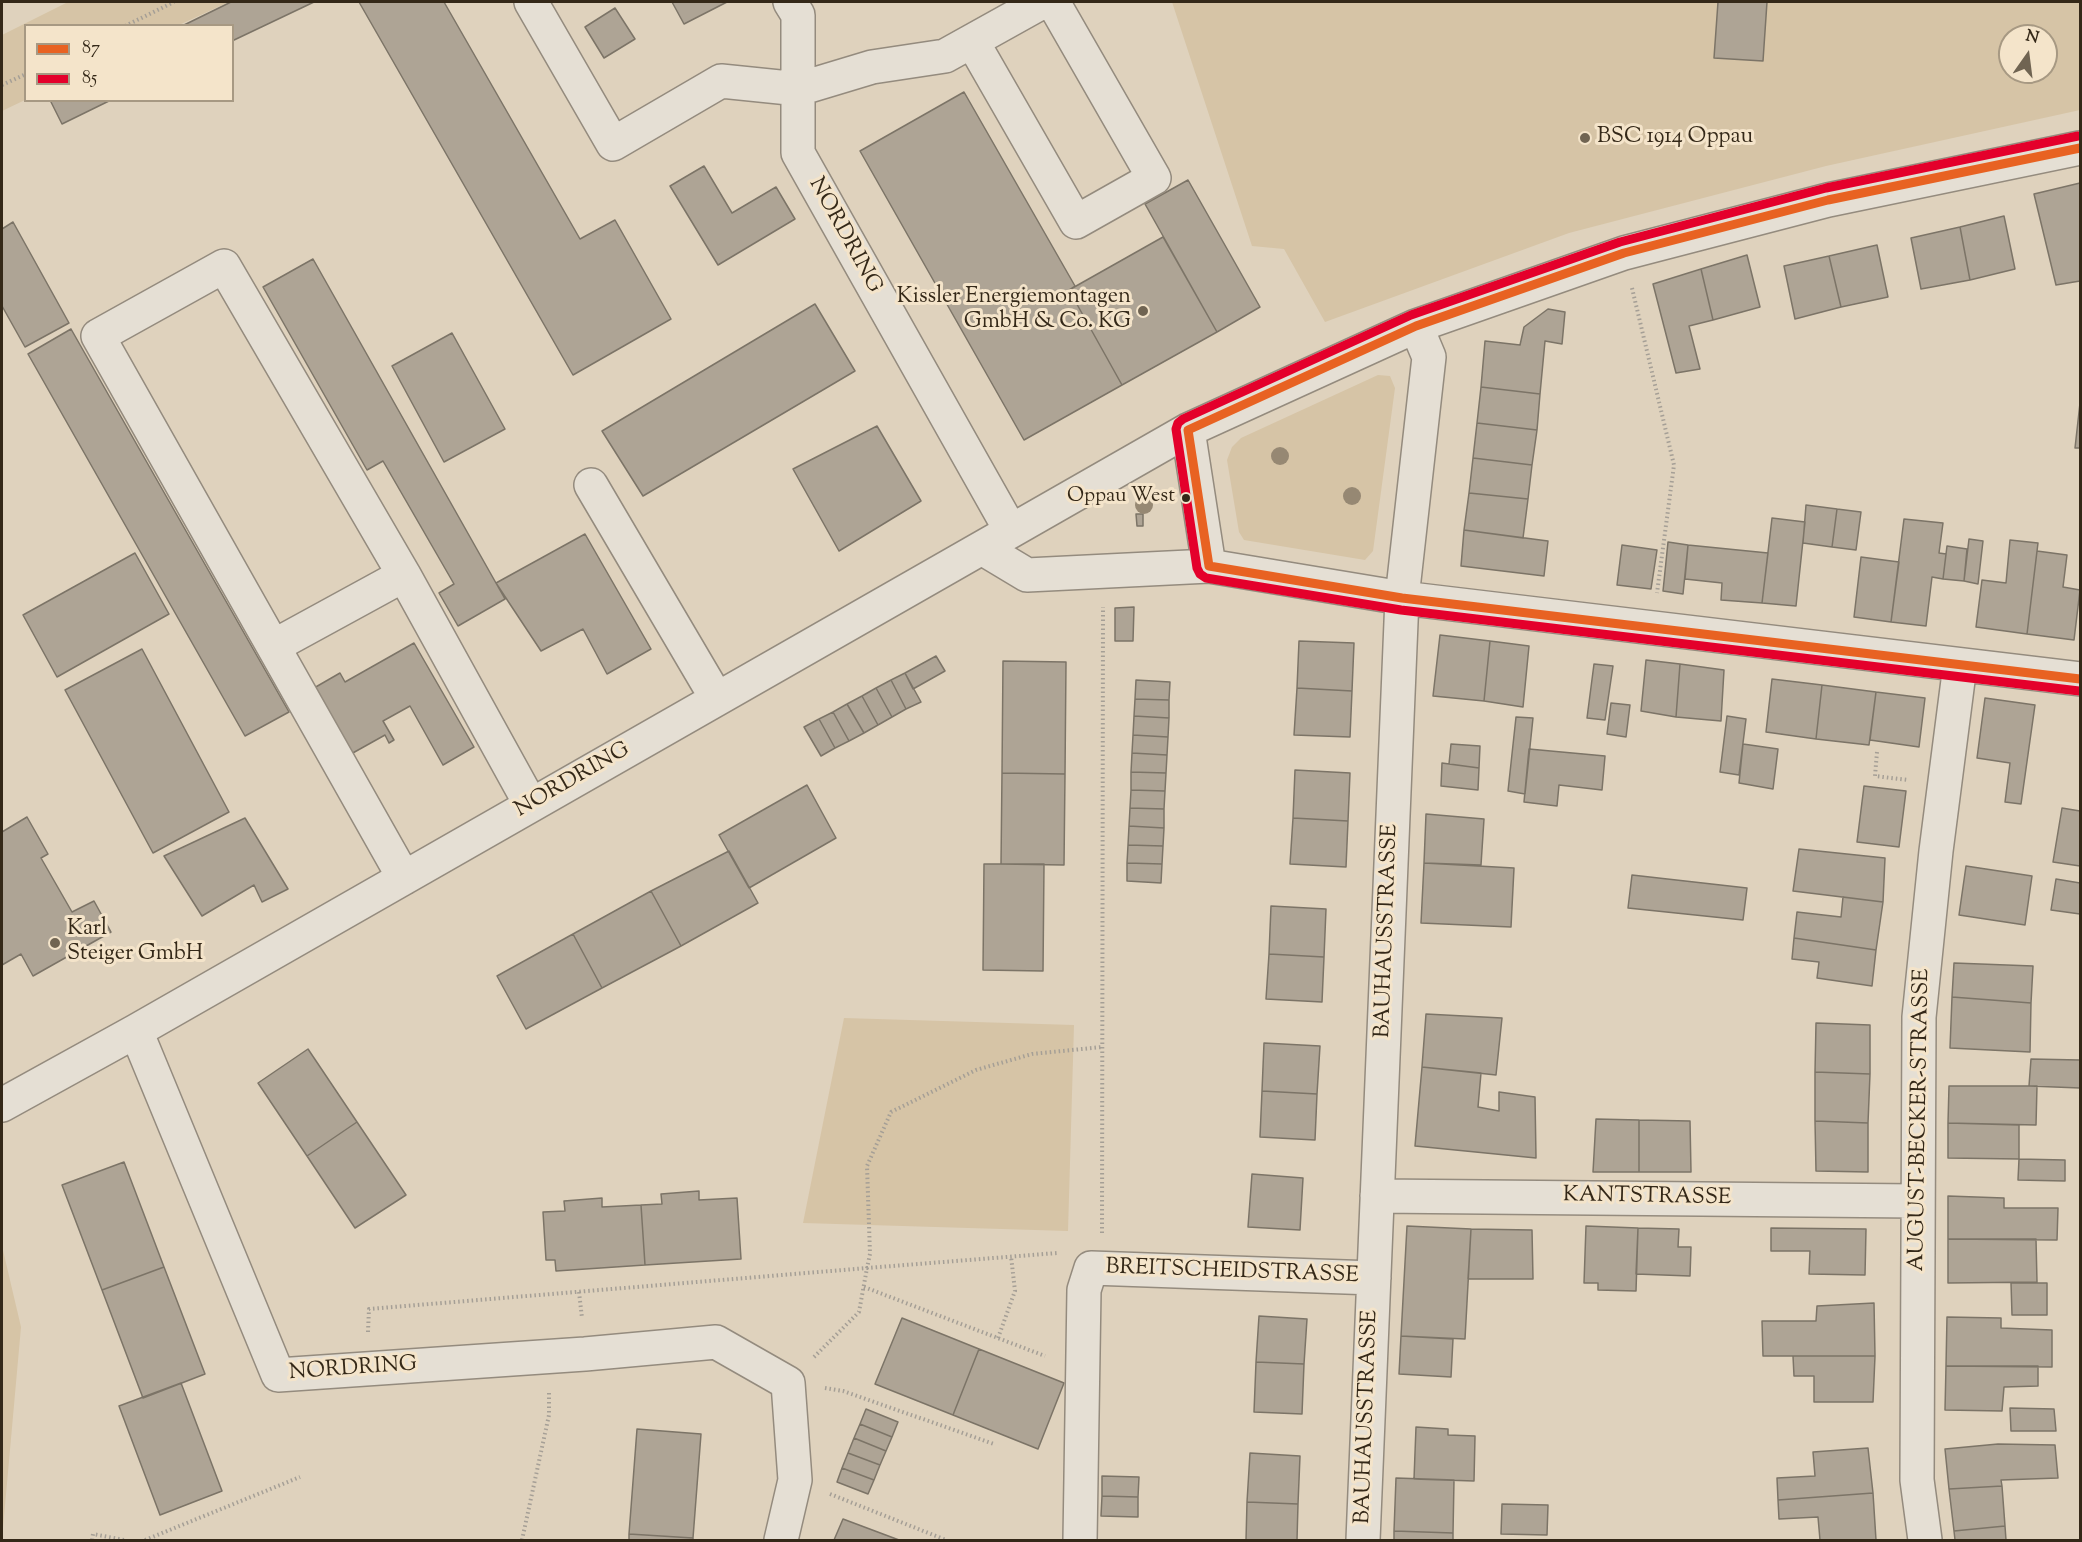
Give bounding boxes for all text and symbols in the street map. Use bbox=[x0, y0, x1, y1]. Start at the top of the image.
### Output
legend bbox=[24, 24, 234, 102]
north arrow bbox=[1998, 24, 2058, 84]
text: N bbox=[2023, 25, 2041, 51]
text: 87 bbox=[82, 36, 100, 62]
text: 85 bbox=[82, 66, 97, 92]
place label: BSC 1914 Oppau bbox=[1597, 125, 1753, 151]
marker: BSC 1914 Oppau bbox=[1578, 131, 1592, 145]
street label: NORDRING bbox=[801, 174, 887, 298]
place label: Kissler Energiemontagen GmbH & Co. KG bbox=[897, 285, 1131, 336]
marker: Kissler Energiemontagen GmbH & Co. KG bbox=[1136, 304, 1150, 318]
place label: Oppau West bbox=[1067, 486, 1175, 510]
marker: Oppau West bbox=[1180, 492, 1192, 504]
street label: NORDRING bbox=[511, 738, 635, 824]
street label: BAUHAUSSTRASSE bbox=[1371, 824, 1405, 1038]
place label: Karl Steiger GmbH bbox=[67, 917, 203, 968]
marker: Karl Steiger GmbH bbox=[48, 936, 62, 950]
street label: AUGUST-BECKER-STRASSE bbox=[1905, 968, 1937, 1272]
street label: KANTSTRASSE bbox=[1563, 1183, 1731, 1213]
street label: BREITSCHEIDSTRASSE bbox=[1105, 1255, 1359, 1291]
street label: BAUHAUSSTRASSE bbox=[1351, 1310, 1385, 1524]
street label: NORDRING bbox=[288, 1352, 418, 1388]

